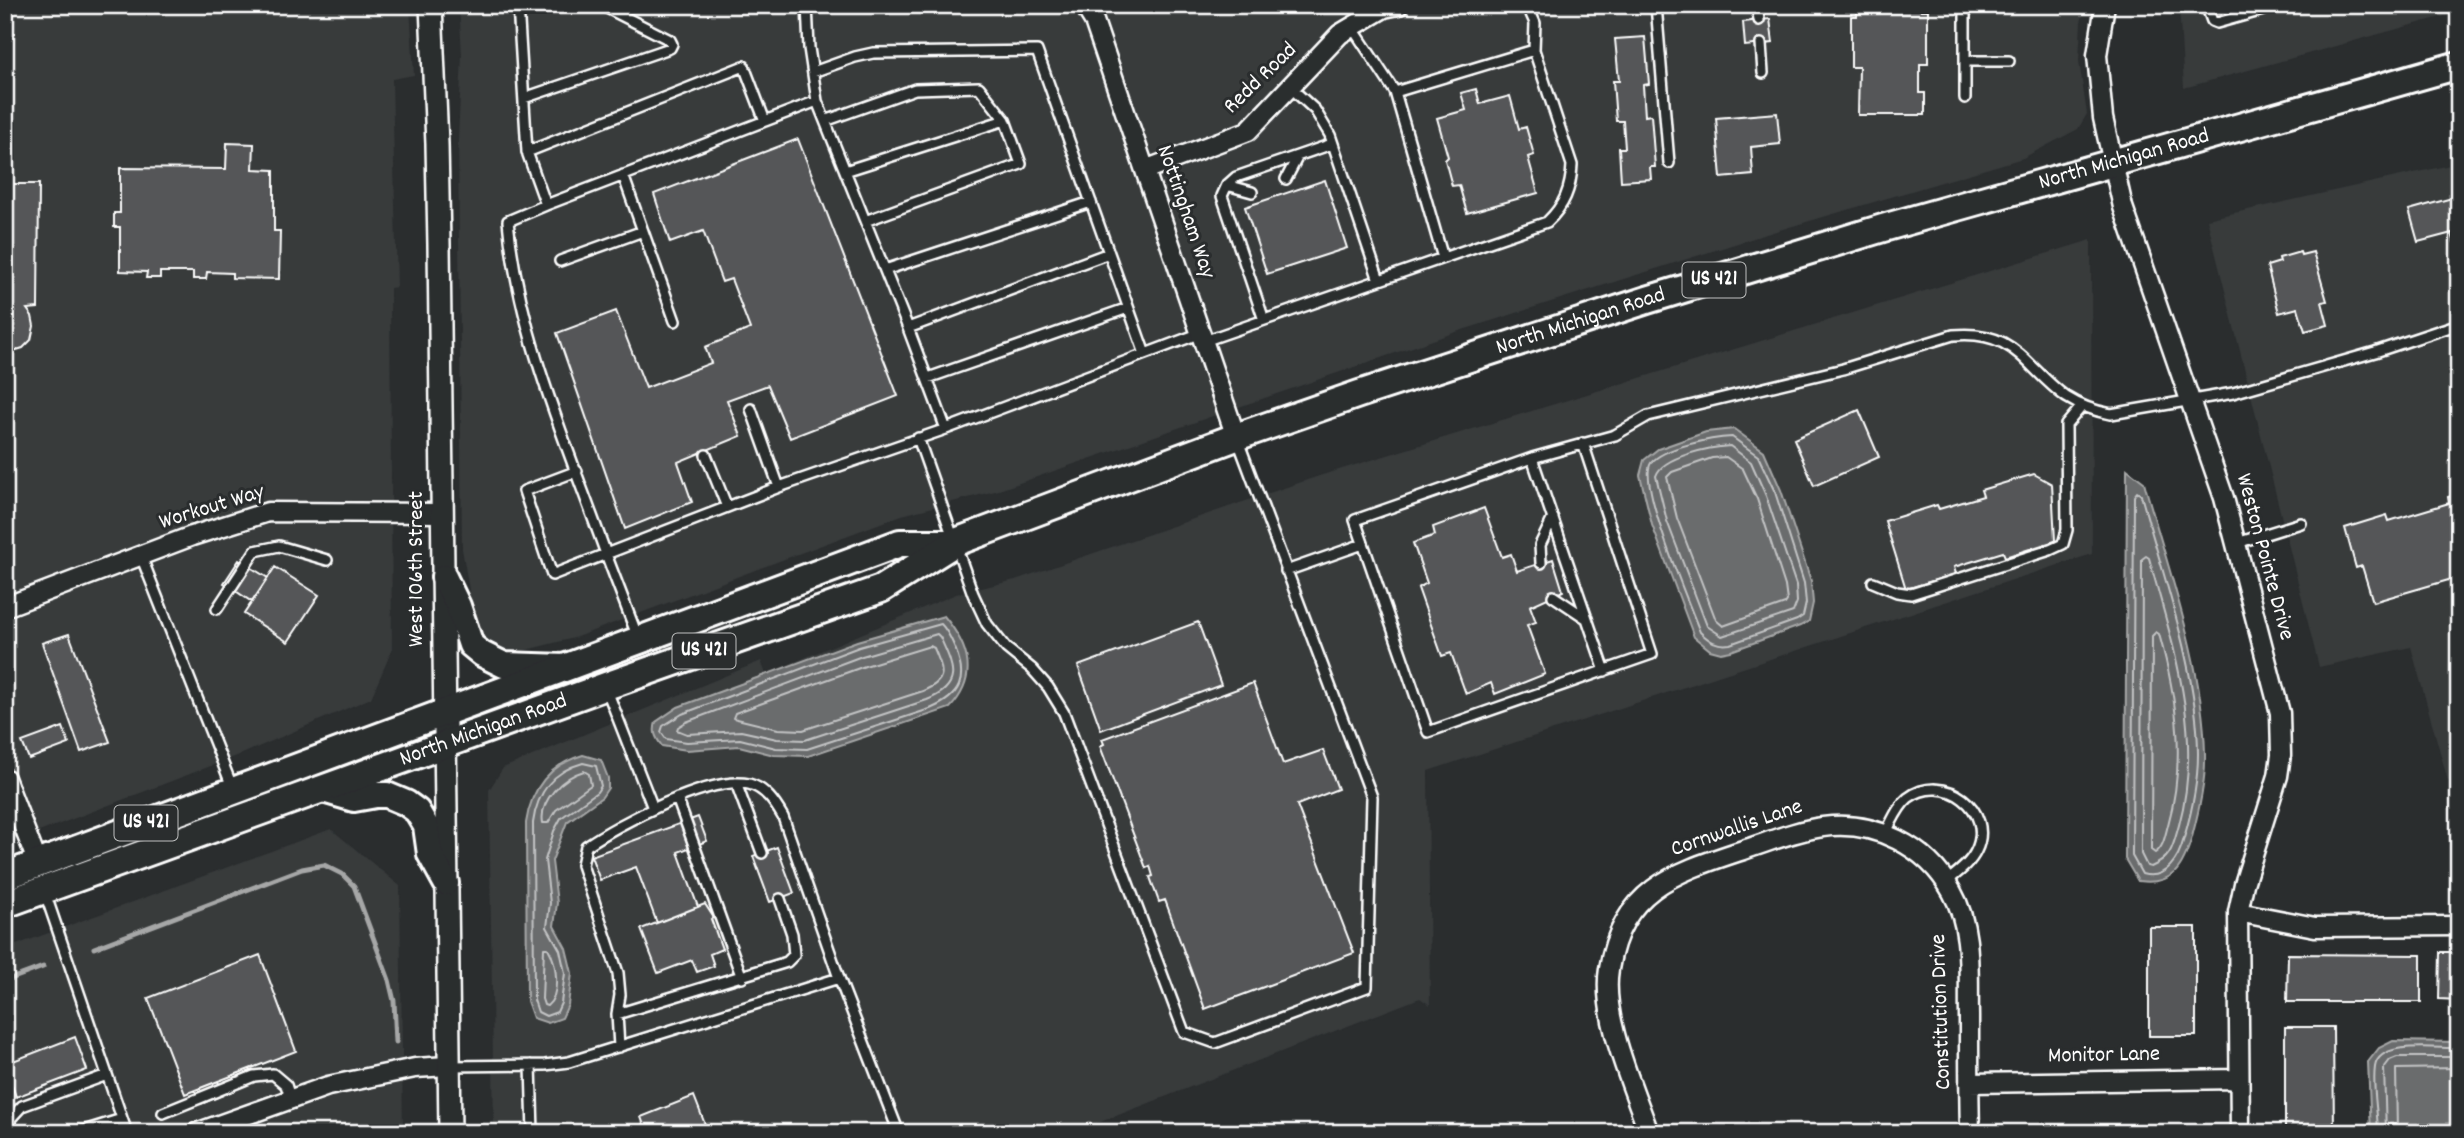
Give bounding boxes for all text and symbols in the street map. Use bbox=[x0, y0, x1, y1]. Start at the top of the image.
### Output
street label: Redd Road bbox=[1217, 35, 1305, 123]
street label: North Michigan Road bbox=[2035, 120, 2213, 200]
street label: Nottingham Way bbox=[1147, 141, 1223, 284]
road number: US 421 bbox=[1682, 262, 1746, 298]
street label: North Michigan Road bbox=[1492, 279, 1669, 365]
street label: Weston Pointe Drive bbox=[2226, 470, 2302, 644]
street label: Workout Way bbox=[155, 476, 269, 540]
street label: West 106th Street bbox=[401, 491, 434, 647]
road number: US 421 bbox=[672, 634, 736, 668]
street label: North Michigan Road bbox=[395, 685, 572, 776]
street label: Cornwallis Lane bbox=[1667, 791, 1807, 867]
road number: US 421 bbox=[114, 806, 178, 840]
street label: Constitution Drive bbox=[1923, 933, 1961, 1091]
street label: Monitor Lane bbox=[2048, 1039, 2160, 1073]

